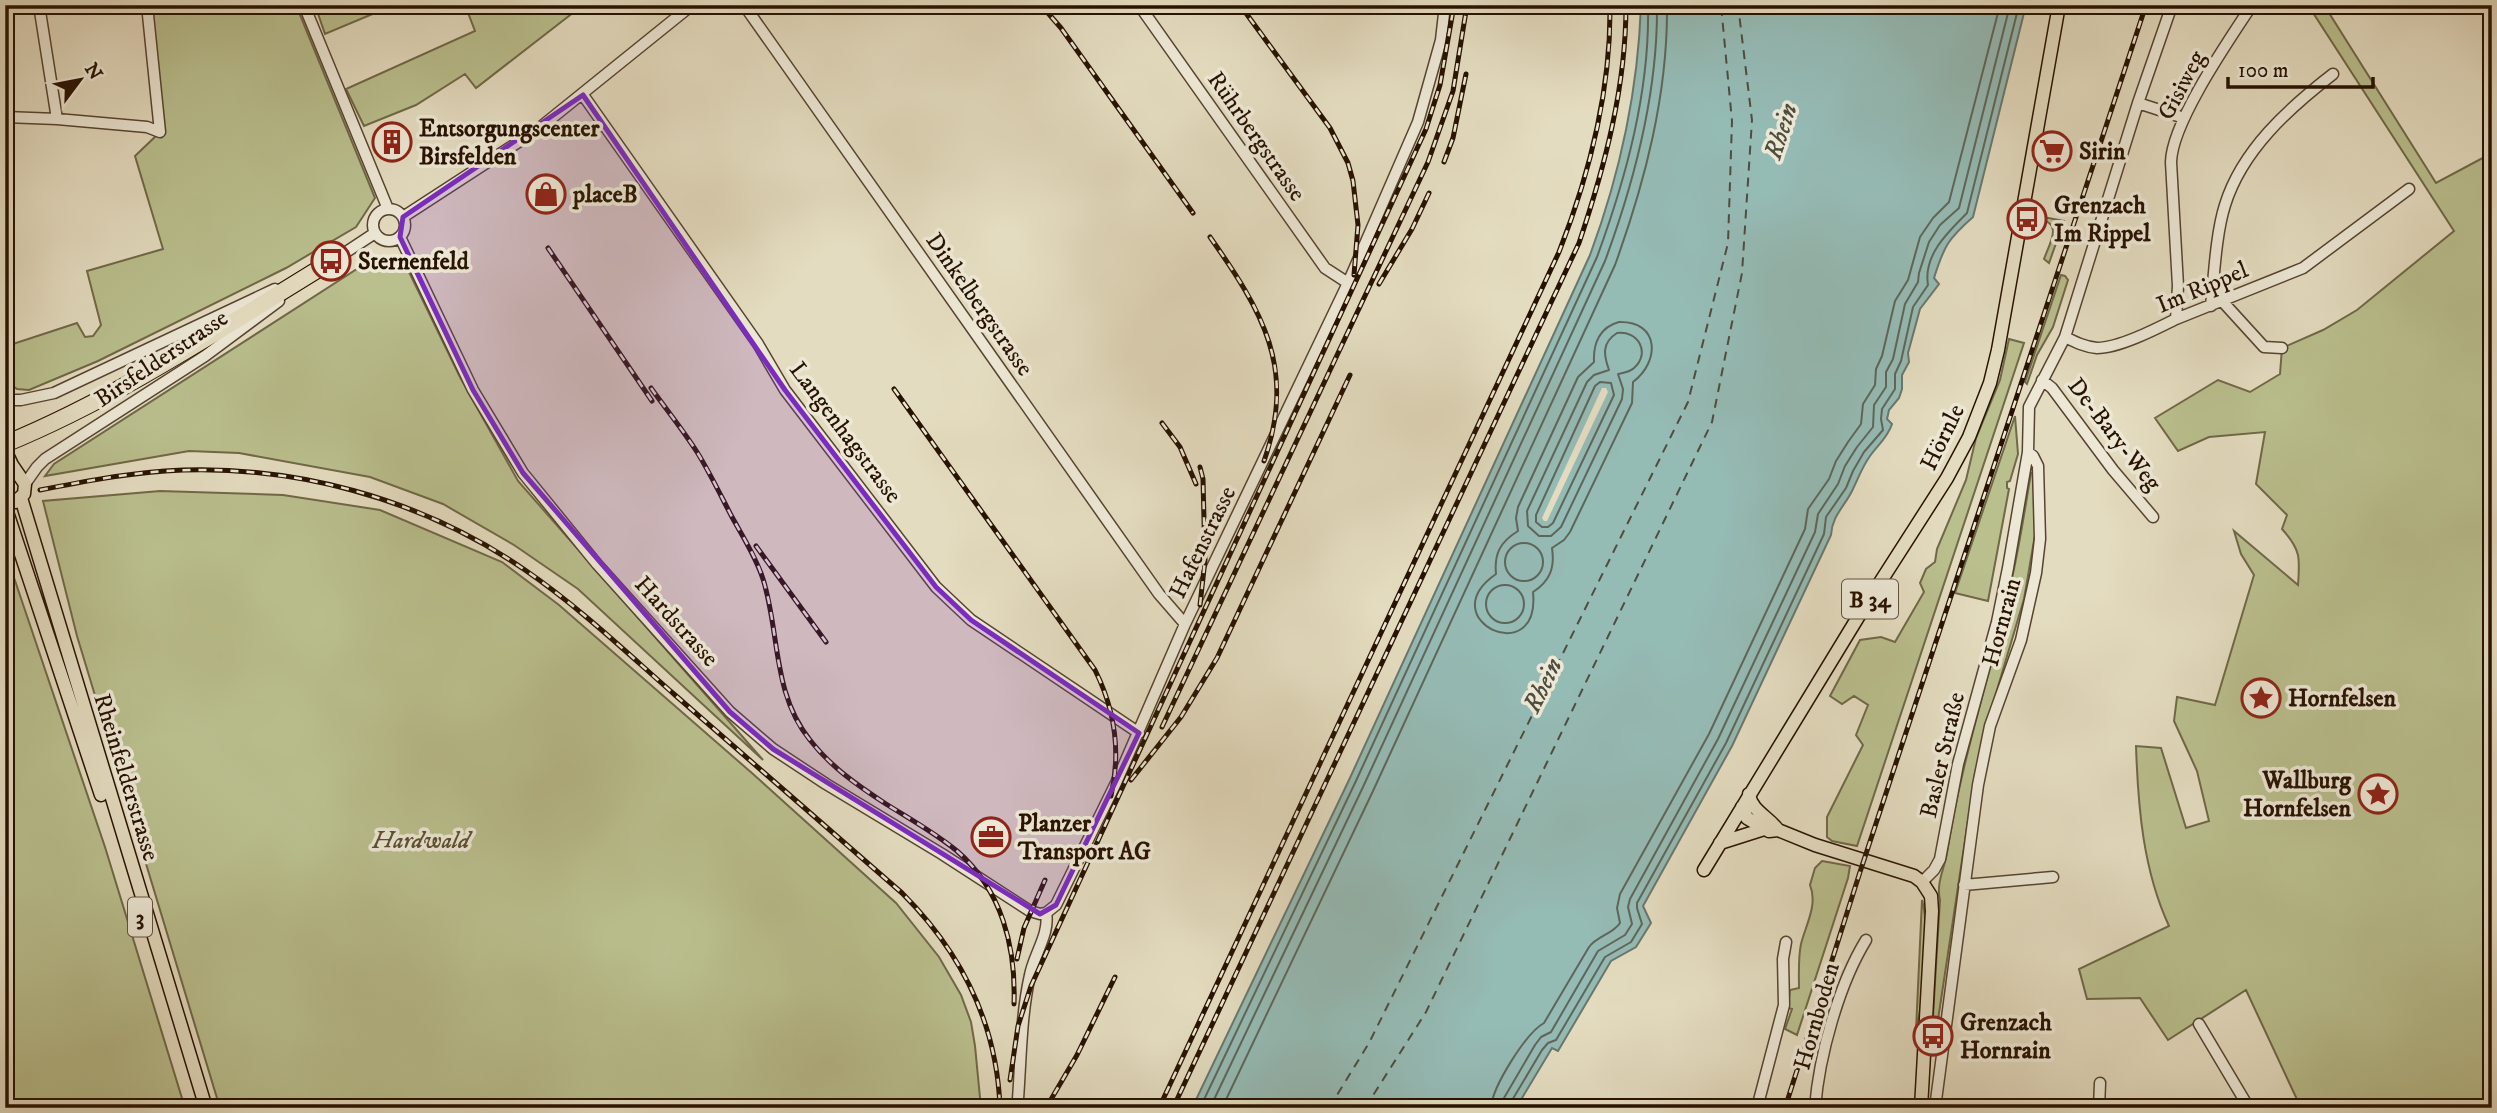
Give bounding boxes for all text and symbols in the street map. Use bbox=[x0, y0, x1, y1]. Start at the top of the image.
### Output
street label: Gisiweg bbox=[2151, 45, 2213, 125]
north arrow bbox=[46, 46, 116, 116]
scale bar bbox=[2228, 46, 2373, 90]
text: 100 m bbox=[2238, 58, 2289, 84]
text: N bbox=[79, 59, 107, 85]
street label: Rührbergstrasse bbox=[1200, 66, 1312, 207]
water label: Rhein bbox=[1757, 99, 1806, 165]
place label: Entsorgungscenter Birsfelden bbox=[419, 114, 600, 172]
building icon: Entsorgungscenter Birsfelden bbox=[371, 121, 413, 163]
supermarket icon: Sirin bbox=[2031, 130, 2073, 172]
place label: Sirin bbox=[2079, 137, 2126, 167]
shop icon: placeB bbox=[525, 173, 567, 215]
place label: placeB bbox=[572, 180, 638, 210]
place label: Grenzach Im Rippel bbox=[2054, 191, 2151, 249]
bus stop icon: Grenzach Im Rippel bbox=[2006, 198, 2048, 240]
street label: Dinkelbergstrasse bbox=[919, 227, 1040, 382]
bus stop icon: Sternenfeld bbox=[310, 240, 352, 282]
place label: Sternenfeld bbox=[358, 247, 470, 277]
street label: Im Rippel bbox=[2152, 255, 2253, 321]
street label: Birsfelderstrasse bbox=[89, 303, 234, 414]
street label: Langenhagstrasse bbox=[782, 356, 908, 509]
street label: De-Bary-Weg bbox=[2061, 372, 2168, 497]
street label: Hörnle bbox=[1914, 399, 1972, 475]
street label: Hafenstrasse bbox=[1163, 481, 1243, 603]
street label: Hardstrasse bbox=[628, 570, 725, 673]
street label: Hornrain bbox=[1976, 574, 2028, 670]
road number: B 34 bbox=[1842, 580, 1898, 618]
water label: Rhein bbox=[1516, 653, 1571, 719]
place icon: Hornfelsen bbox=[2240, 677, 2282, 719]
place label: Hornfelsen bbox=[2288, 684, 2396, 714]
street label: Basler Straße bbox=[1914, 689, 1972, 821]
street label: Rheinfelderstrasse bbox=[86, 690, 166, 865]
place label: Wallburg Hornfelsen bbox=[2243, 766, 2352, 824]
place icon: Wallburg Hornfelsen bbox=[2357, 773, 2399, 815]
place label: Planzer Transport AG bbox=[1017, 809, 1151, 867]
office icon: Planzer Transport AG bbox=[970, 816, 1012, 858]
park label: Hardwald bbox=[371, 826, 473, 856]
road number: 3 bbox=[128, 898, 152, 936]
street label: Hornboden bbox=[1787, 959, 1847, 1073]
place label: Grenzach Hornrain bbox=[1960, 1008, 2052, 1066]
bus stop icon: Grenzach Hornrain bbox=[1912, 1015, 1954, 1057]

